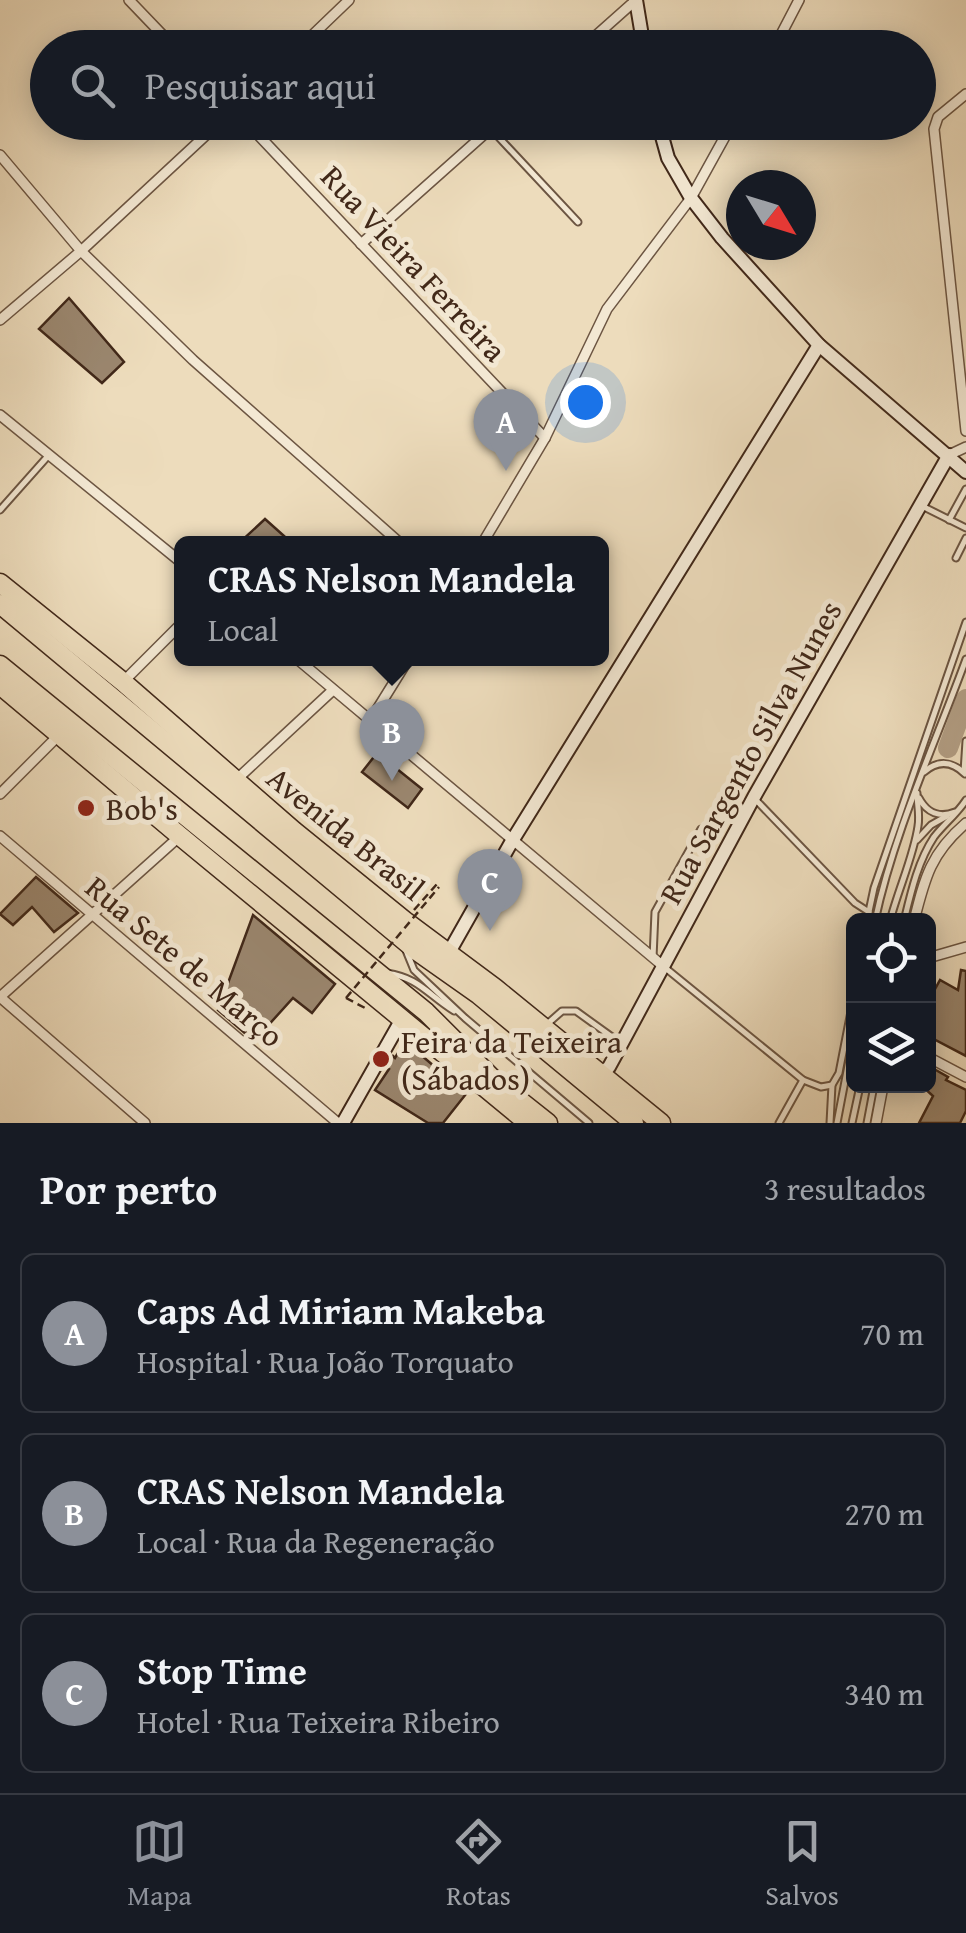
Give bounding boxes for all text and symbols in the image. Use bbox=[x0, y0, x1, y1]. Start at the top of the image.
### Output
search box bbox=[30, 30, 936, 140]
text: Pesquisar aqui bbox=[145, 57, 376, 113]
icon: search bbox=[65, 58, 120, 113]
street label: Rua Vieira Ferreira bbox=[310, 154, 518, 372]
north arrow bbox=[726, 170, 816, 260]
your location bbox=[560, 377, 611, 428]
pin: A bbox=[474, 388, 538, 471]
popup bbox=[174, 536, 609, 666]
text: CRAS Nelson Mandela bbox=[208, 550, 575, 606]
street label: Rua Sargento Silva Nunes bbox=[647, 592, 853, 912]
text: Local bbox=[208, 606, 278, 653]
pin: B bbox=[360, 698, 424, 781]
street label: Avenida Brasil bbox=[257, 755, 435, 911]
place label: Bob's bbox=[106, 785, 178, 832]
marker: Bob's bbox=[75, 797, 97, 819]
pin: C bbox=[458, 848, 522, 931]
street label: Rua Sete de Março bbox=[76, 864, 294, 1058]
map controls bbox=[846, 913, 936, 1093]
button: locate bbox=[846, 913, 936, 1003]
button: layers bbox=[846, 1003, 936, 1093]
place label: Feira da Teixeira (Sábados) bbox=[401, 1018, 622, 1102]
marker: Feira da Teixeira (Sábados) bbox=[370, 1048, 392, 1070]
text: Por perto bbox=[40, 1158, 217, 1219]
text: 3 resultados bbox=[764, 1165, 926, 1212]
text: Caps Ad Miriam Makeba bbox=[137, 1282, 545, 1338]
text: A bbox=[64, 1310, 85, 1357]
text: 70 m bbox=[860, 1310, 924, 1357]
text: Hospital · Rua João Torquato bbox=[137, 1338, 514, 1385]
text: CRAS Nelson Mandela bbox=[137, 1462, 504, 1518]
text: B bbox=[65, 1490, 84, 1537]
text: 270 m bbox=[845, 1490, 924, 1537]
text: Local · Rua da Regeneração bbox=[137, 1518, 495, 1565]
text: Stop Time bbox=[137, 1642, 307, 1698]
text: C bbox=[65, 1670, 84, 1717]
text: 340 m bbox=[845, 1670, 924, 1717]
text: Hotel · Rua Teixeira Ribeiro bbox=[137, 1698, 500, 1745]
tab: Mapa bbox=[127, 1814, 192, 1915]
tab: Rotas bbox=[446, 1814, 511, 1915]
tab: Salvos bbox=[765, 1814, 839, 1915]

